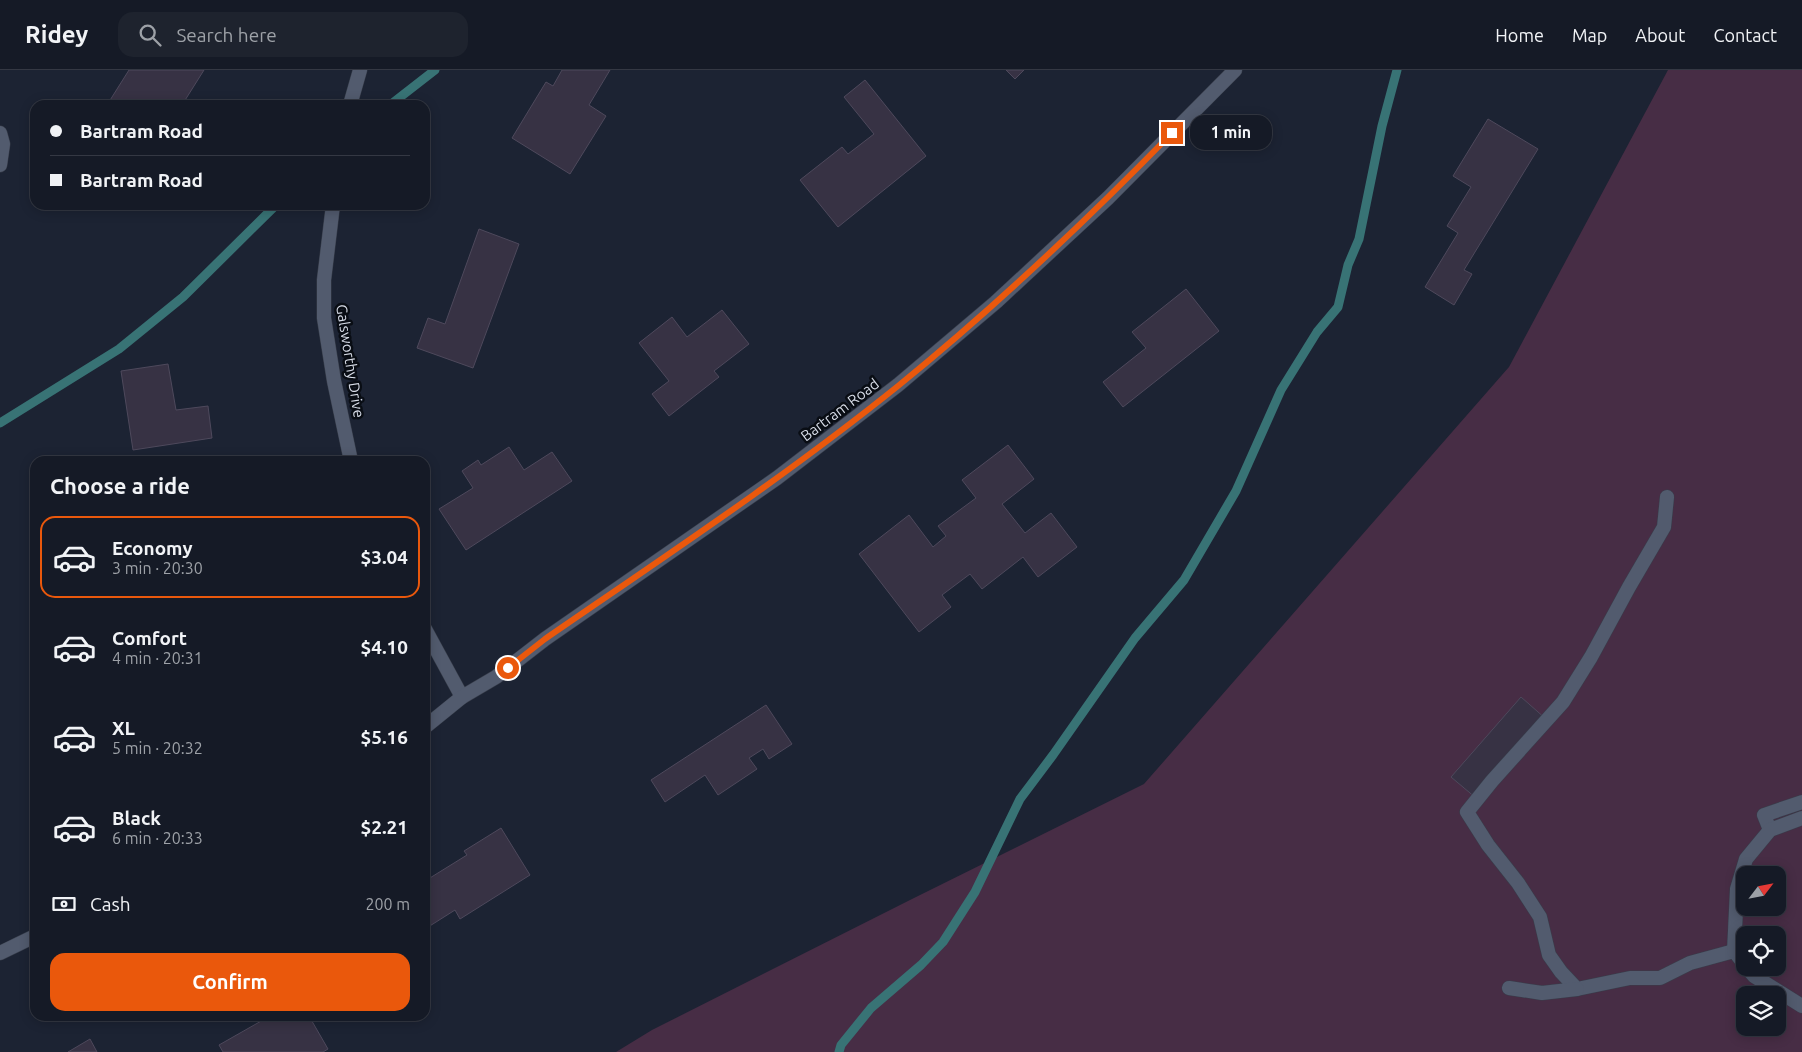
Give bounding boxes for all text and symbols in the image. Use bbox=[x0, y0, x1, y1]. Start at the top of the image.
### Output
search box bbox=[118, 12, 468, 57]
text: Ridey bbox=[25, 21, 88, 48]
icon: search bbox=[136, 21, 164, 49]
text: Search here bbox=[176, 24, 277, 46]
text: Home bbox=[1495, 25, 1544, 45]
text: Map bbox=[1572, 25, 1607, 45]
text: About bbox=[1635, 25, 1685, 45]
text: Contact bbox=[1713, 25, 1777, 45]
callout: 1 min bbox=[1190, 116, 1272, 150]
text: Bartram Road bbox=[80, 120, 203, 142]
route end bbox=[1161, 122, 1183, 144]
text: 1 min bbox=[1211, 123, 1251, 141]
text: Bartram Road bbox=[80, 169, 203, 191]
street label: Galsworthy Drive bbox=[333, 303, 368, 419]
street label: Bartram Road bbox=[797, 375, 882, 444]
text: Choose a ride bbox=[50, 473, 190, 498]
icon: car bbox=[52, 535, 97, 580]
text: Economy bbox=[112, 537, 193, 559]
text: $3.04 bbox=[360, 546, 408, 568]
text: 3 min · 20:30 bbox=[112, 559, 203, 577]
icon: car bbox=[52, 625, 97, 670]
text: Comfort bbox=[112, 627, 187, 649]
text: $4.10 bbox=[360, 636, 408, 658]
text: 4 min · 20:31 bbox=[112, 649, 203, 667]
route start bbox=[497, 657, 519, 679]
icon: car bbox=[52, 715, 97, 760]
text: XL bbox=[112, 717, 135, 739]
text: $5.16 bbox=[360, 726, 408, 748]
text: 5 min · 20:32 bbox=[112, 739, 203, 757]
icon: car bbox=[52, 805, 97, 850]
text: Black bbox=[112, 807, 161, 829]
text: $2.21 bbox=[360, 816, 408, 838]
text: 6 min · 20:33 bbox=[112, 829, 203, 847]
north arrow bbox=[1736, 866, 1786, 916]
map controls bbox=[1736, 866, 1786, 1036]
icon: cash bbox=[50, 890, 78, 918]
text: Cash bbox=[90, 893, 131, 915]
text: 200 m bbox=[365, 895, 410, 913]
button: locate bbox=[1736, 926, 1786, 976]
button: Confirm bbox=[50, 953, 410, 1011]
button: layers bbox=[1736, 986, 1786, 1036]

